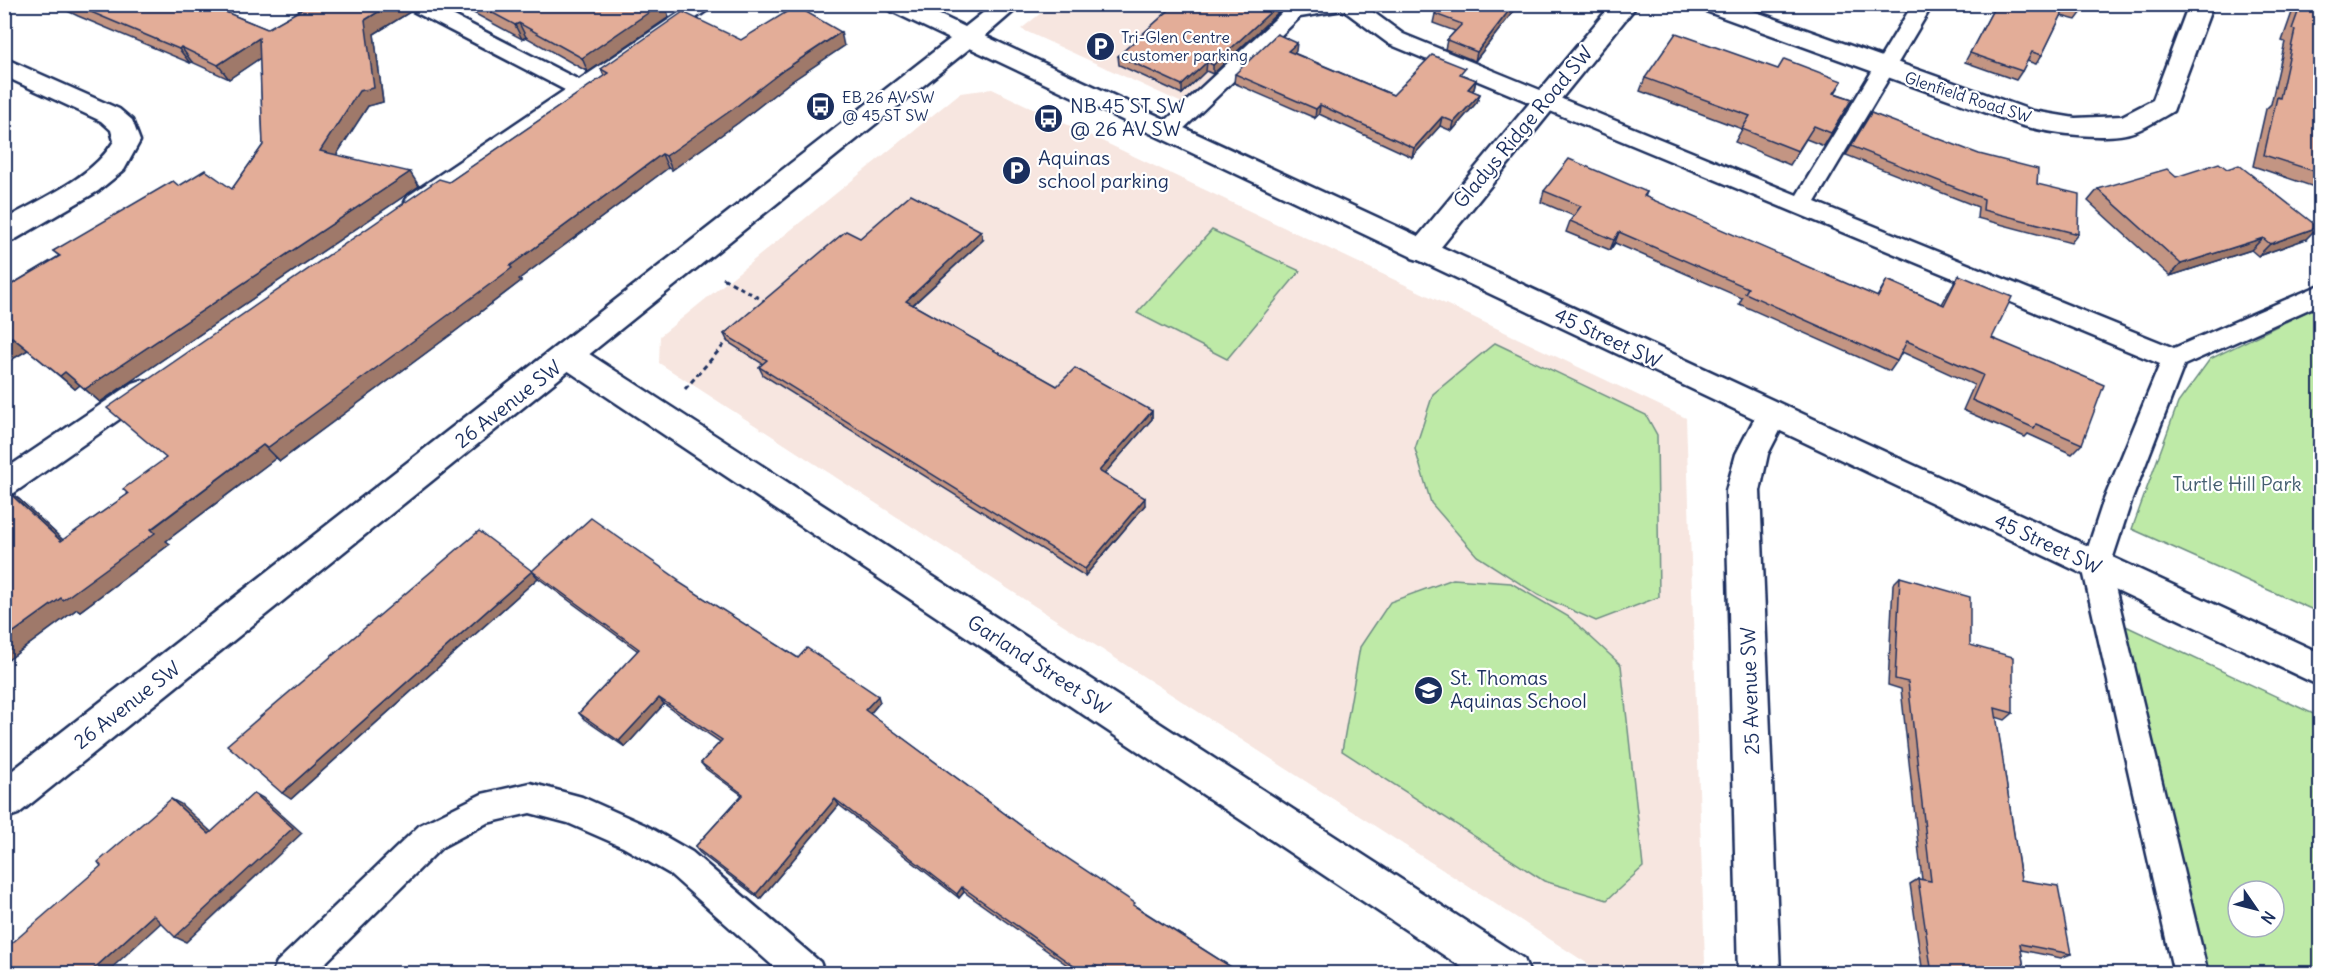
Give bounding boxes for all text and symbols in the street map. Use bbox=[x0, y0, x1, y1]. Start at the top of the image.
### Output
place label: Tri-Glen Centre customer parking bbox=[1121, 27, 1248, 65]
parking icon: Tri-Glen Centre customer parking bbox=[1084, 30, 1116, 62]
street label: Gladys Ridge Road SW bbox=[1448, 41, 1598, 213]
street label: Glenfield Road SW bbox=[1902, 67, 2034, 127]
place label: EB 26 AV SW @ 45 ST SW bbox=[842, 87, 935, 125]
bus stop icon: EB 26 AV SW @ 45 ST SW bbox=[805, 90, 837, 122]
place label: NB 45 ST SW @ 26 AV SW bbox=[1070, 93, 1185, 141]
bus stop icon: NB 45 ST SW @ 26 AV SW bbox=[1033, 102, 1065, 134]
place label: Aquinas school parking bbox=[1038, 145, 1169, 193]
parking icon: Aquinas school parking bbox=[1001, 154, 1033, 186]
street label: 45 Street SW bbox=[1551, 302, 1666, 373]
street label: 26 Avenue SW bbox=[449, 354, 566, 453]
park label: Turtle Hill Park bbox=[2172, 471, 2302, 496]
street label: 45 Street SW bbox=[1991, 508, 2106, 579]
street label: Garland Street SW bbox=[963, 609, 1115, 720]
street label: 25 Avenue SW bbox=[1735, 626, 1764, 756]
street label: 26 Avenue SW bbox=[68, 655, 185, 754]
place label: St. Thomas Aquinas School bbox=[1450, 665, 1587, 713]
school or university icon: St. Thomas Aquinas School bbox=[1413, 674, 1445, 706]
north arrow bbox=[2226, 879, 2286, 939]
text: N bbox=[2257, 907, 2280, 928]

